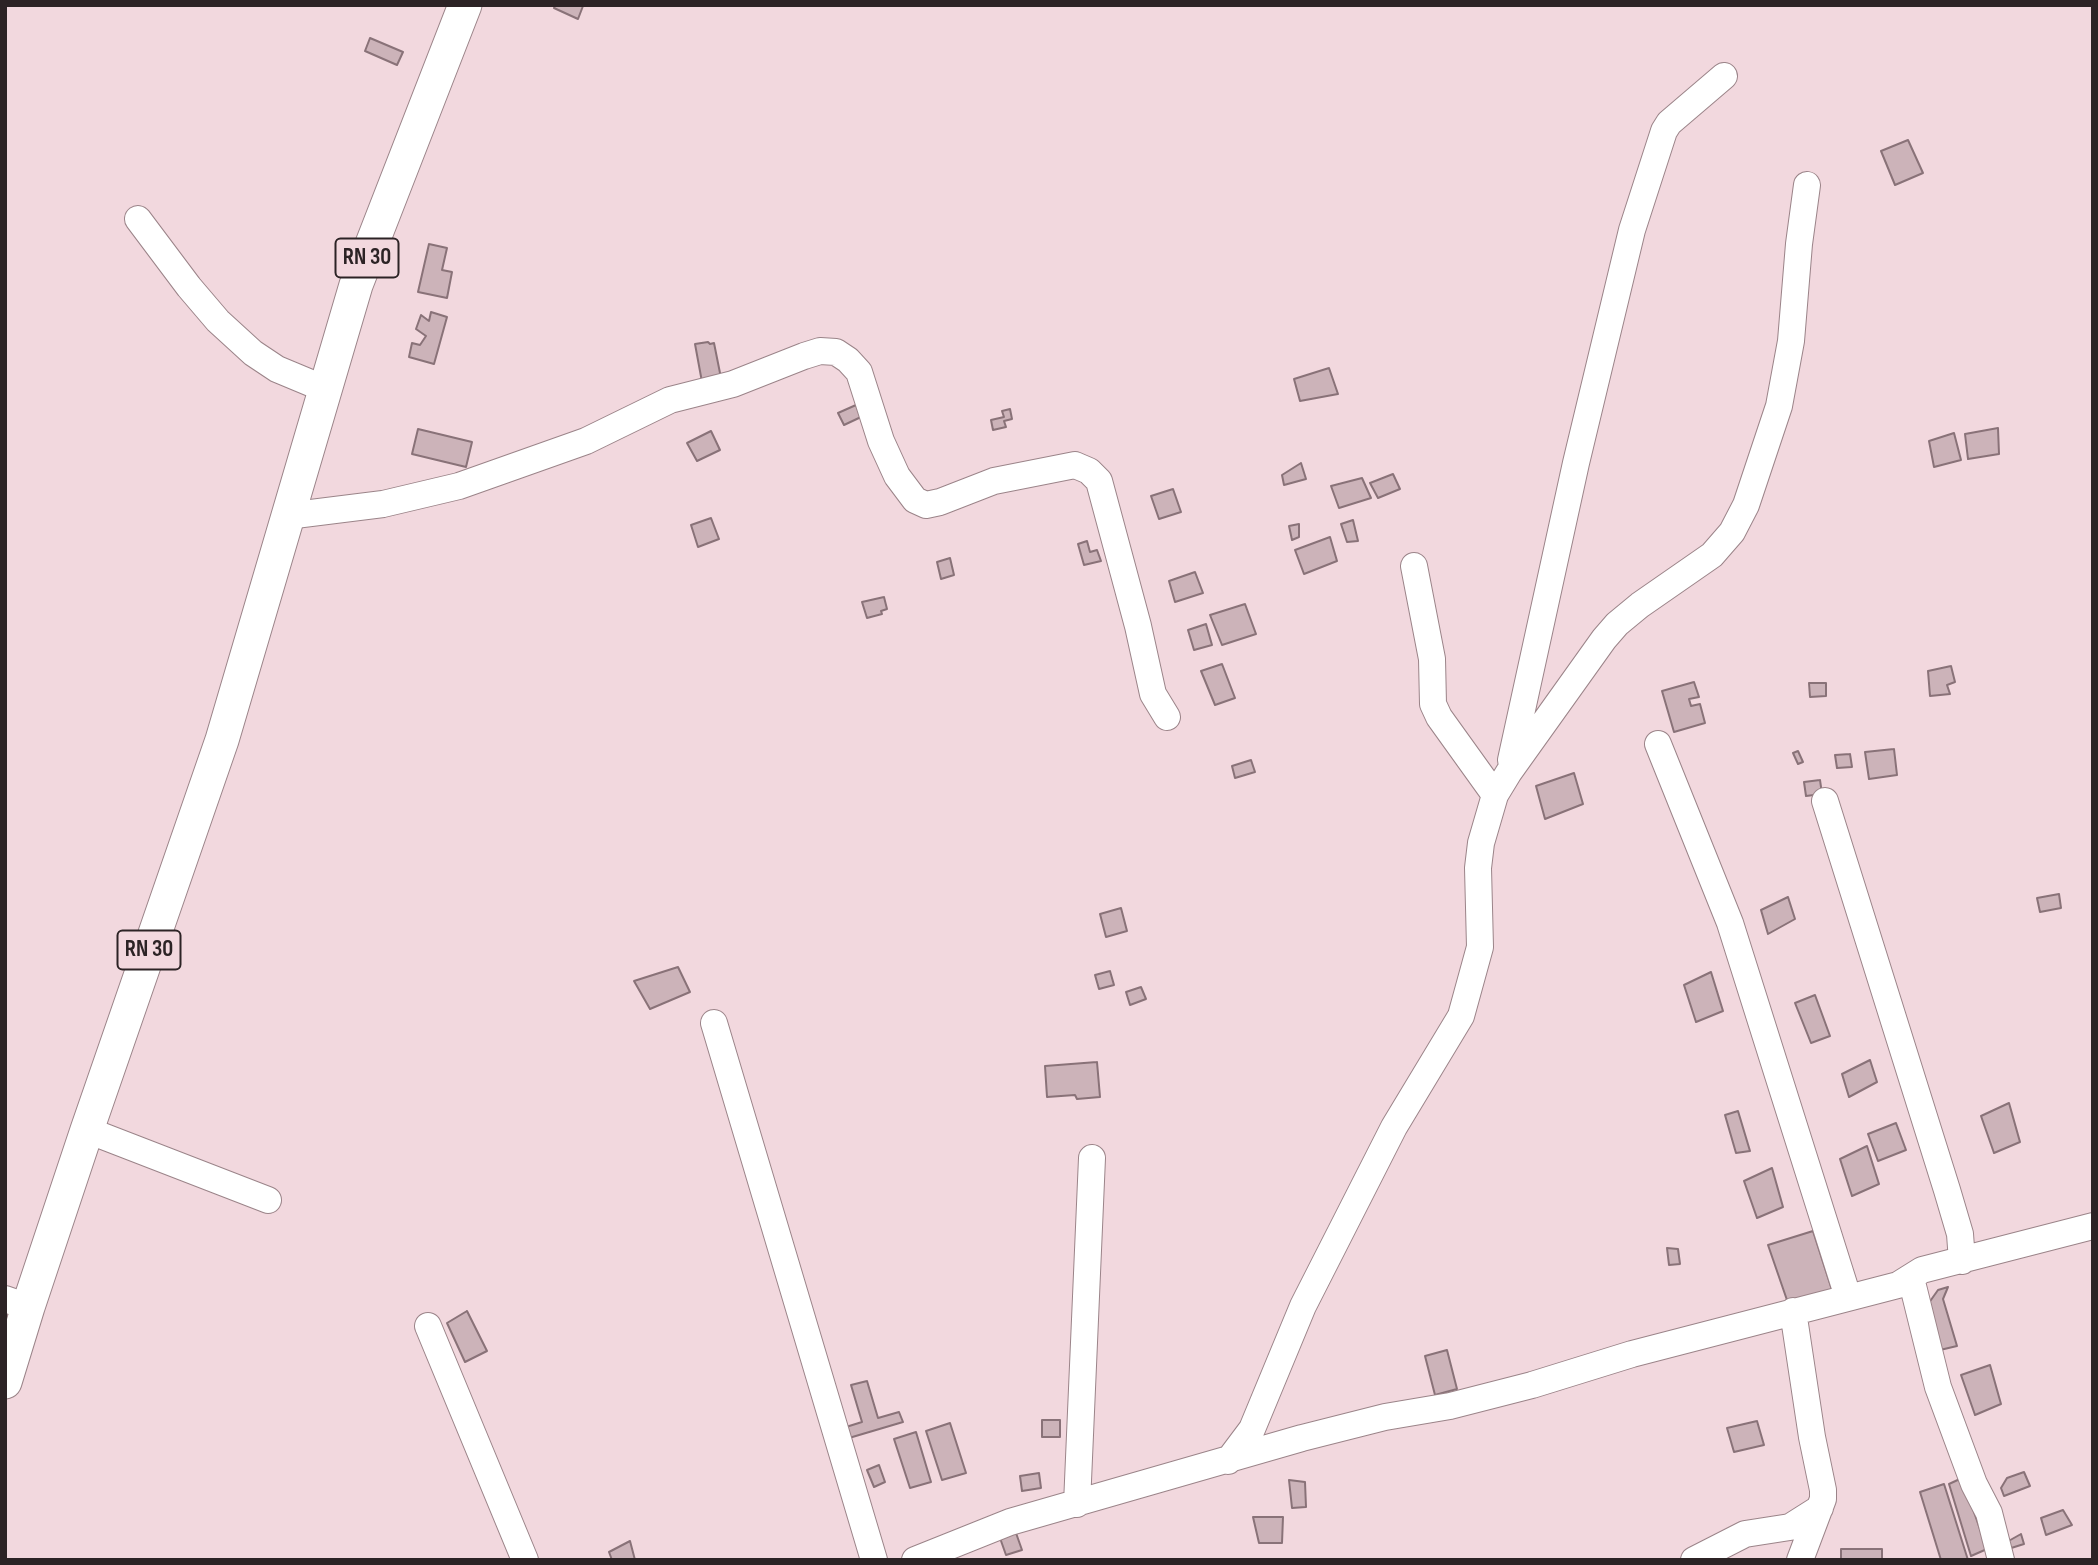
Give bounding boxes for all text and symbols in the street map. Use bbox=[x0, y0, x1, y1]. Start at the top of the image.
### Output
road number: RN 30 bbox=[336, 238, 398, 278]
road number: RN 30 bbox=[118, 931, 180, 970]

